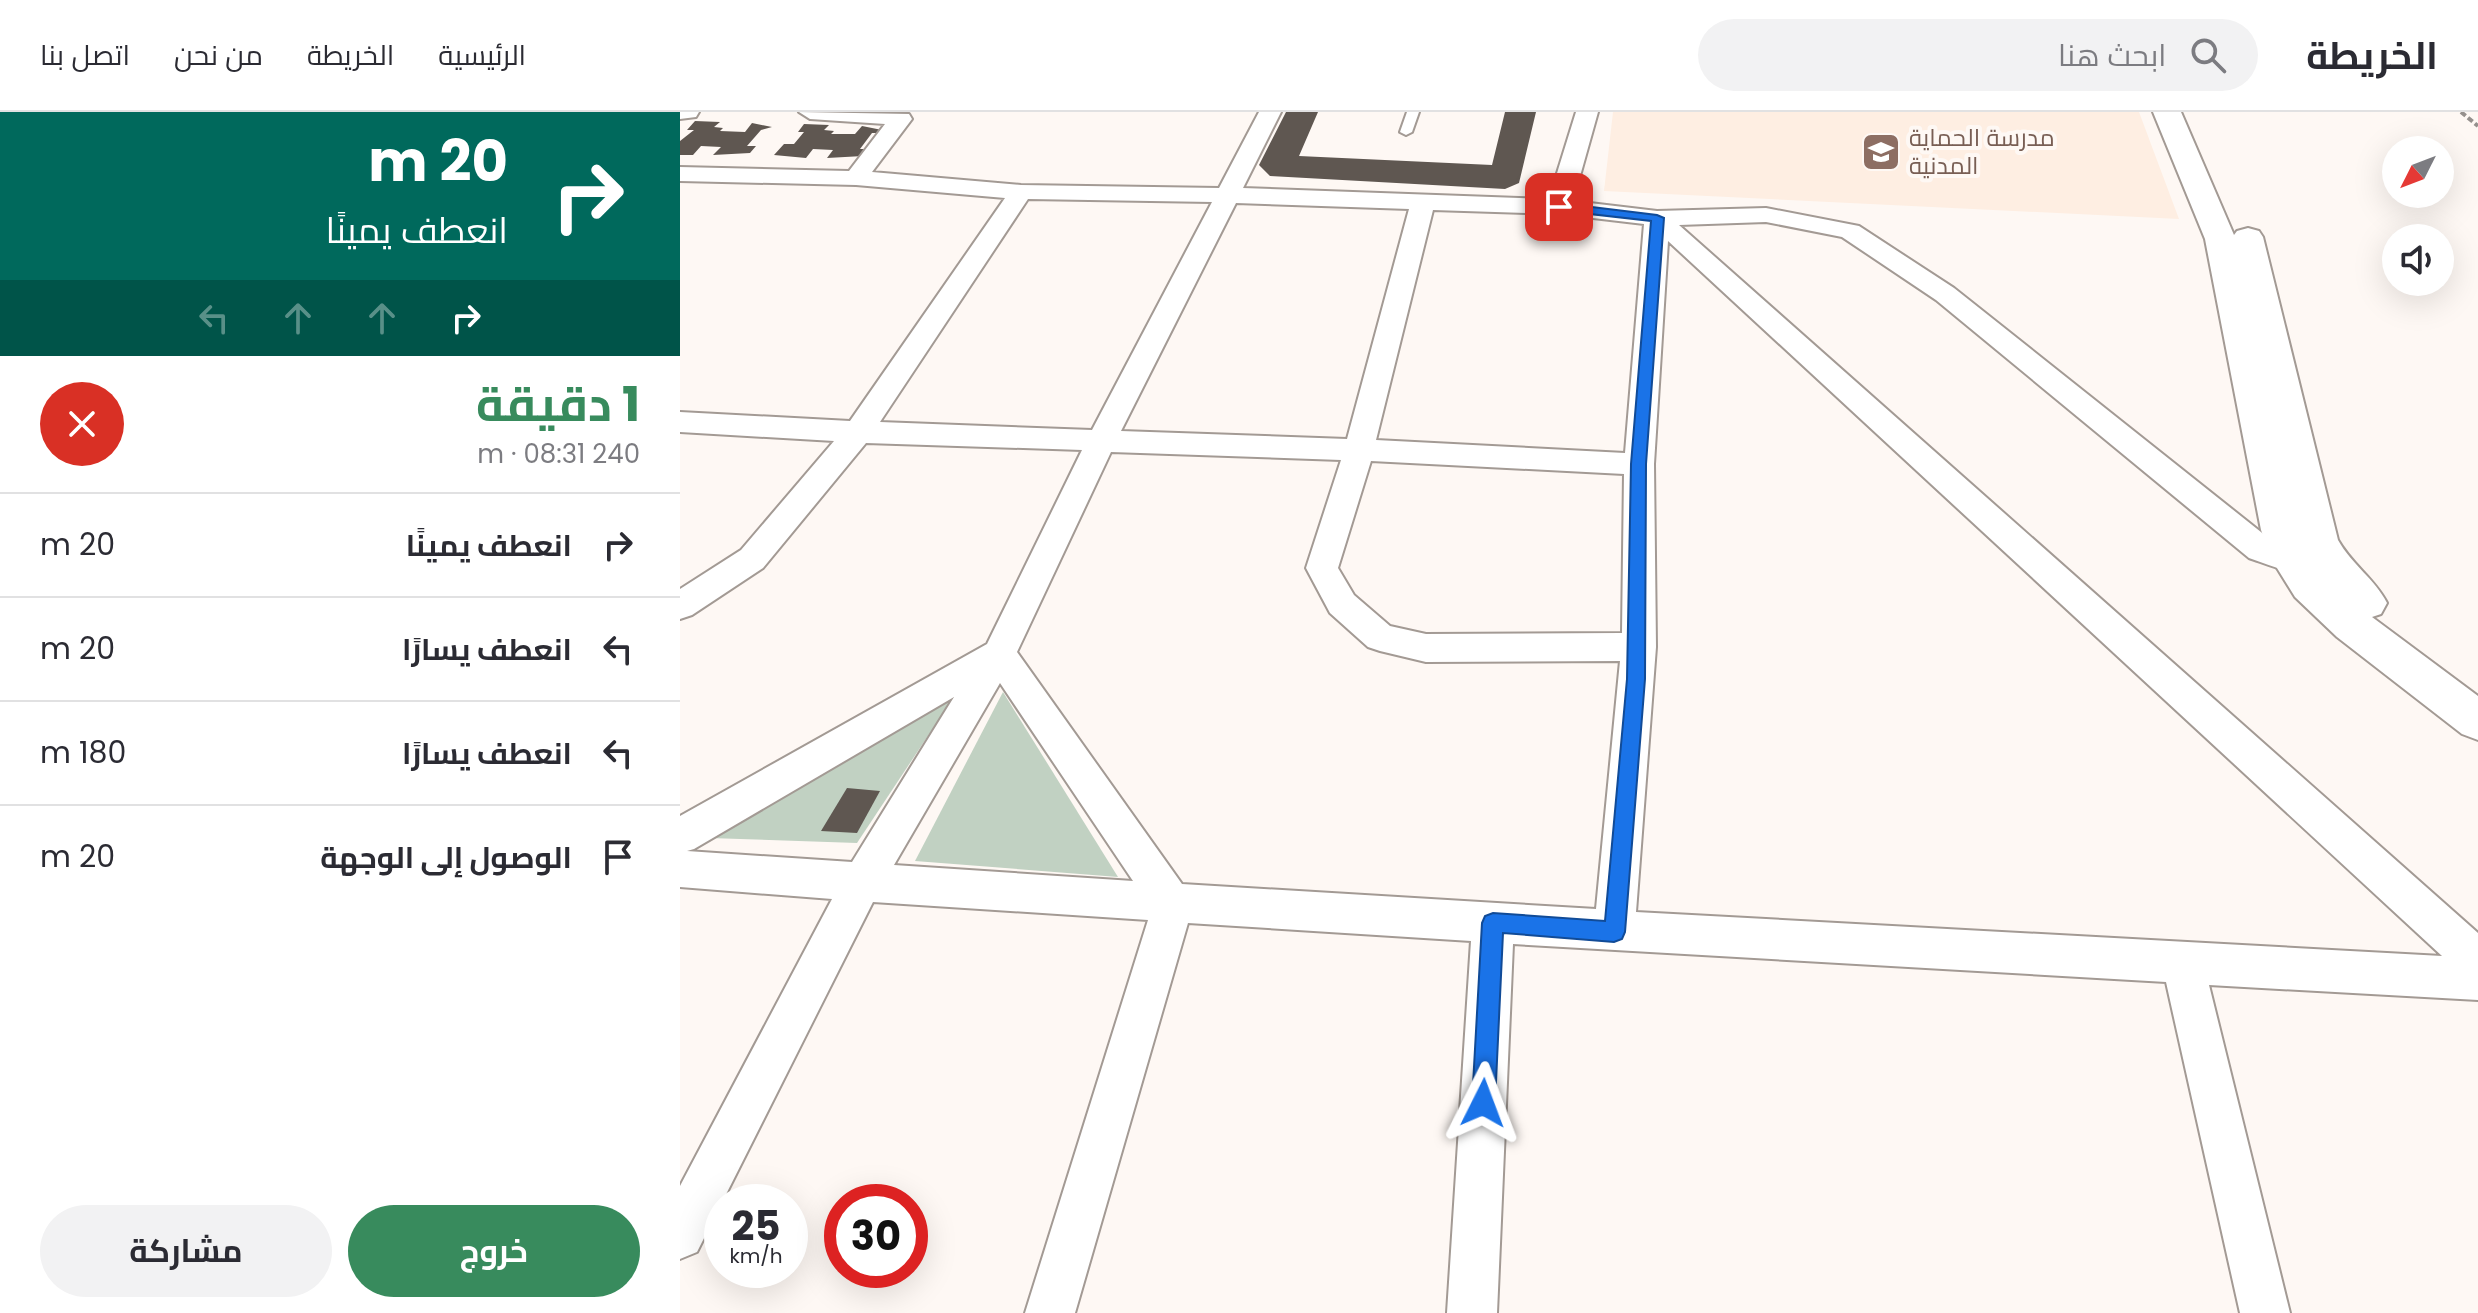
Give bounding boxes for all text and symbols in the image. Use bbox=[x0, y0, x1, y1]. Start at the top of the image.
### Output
search box bbox=[1698, 19, 2258, 91]
text: الخريطة bbox=[2306, 29, 2438, 82]
icon: search bbox=[2186, 33, 2230, 77]
text: ابحث هنا bbox=[2058, 34, 2166, 77]
text: اتصل بنا bbox=[40, 36, 130, 75]
text: من نحن bbox=[174, 36, 263, 75]
text: الخريطة bbox=[307, 36, 394, 75]
text: الرئيسية bbox=[438, 36, 526, 75]
place label: مدرسة الحماية المدنية bbox=[1909, 121, 2055, 182]
text: 20 m bbox=[368, 122, 508, 201]
school or university icon: مدرسة الحماية المدنية bbox=[1860, 131, 1902, 173]
north arrow bbox=[2382, 136, 2454, 208]
map controls bbox=[2382, 136, 2454, 296]
icon: right bbox=[536, 144, 640, 248]
pin bbox=[1525, 173, 1593, 241]
icon: arrive bbox=[1537, 185, 1581, 229]
text: انعطف يمينًا bbox=[326, 205, 508, 256]
button: sound bbox=[2382, 224, 2454, 296]
icon: left bbox=[192, 296, 236, 340]
icon: ahead bbox=[276, 296, 320, 340]
icon: ahead bbox=[360, 296, 404, 340]
icon: right bbox=[444, 296, 488, 340]
text: 1 دقيقة bbox=[476, 371, 640, 438]
button: close bbox=[40, 382, 124, 466]
text: 240 m · 08:31 bbox=[477, 436, 640, 472]
text: 20 m bbox=[40, 523, 115, 566]
icon: right bbox=[596, 523, 640, 567]
text: انعطف يمينًا bbox=[406, 524, 572, 567]
text: 20 m bbox=[40, 627, 115, 670]
icon: left bbox=[596, 627, 640, 671]
text: انعطف يسارًا bbox=[402, 628, 572, 671]
text: 180 m bbox=[40, 731, 126, 774]
icon: left bbox=[596, 731, 640, 775]
text: انعطف يسارًا bbox=[402, 732, 572, 775]
text: 20 m bbox=[40, 835, 115, 878]
icon: arrive bbox=[596, 835, 640, 879]
text: الوصول إلى الوجهة bbox=[320, 836, 572, 879]
position arrow bbox=[1441, 1061, 1525, 1145]
speed limit sign: 30 bbox=[824, 1184, 928, 1288]
text: 25 bbox=[732, 1198, 780, 1254]
button: مشاركة bbox=[40, 1205, 332, 1297]
button: خروج bbox=[348, 1205, 640, 1297]
text: km/h bbox=[729, 1242, 783, 1270]

